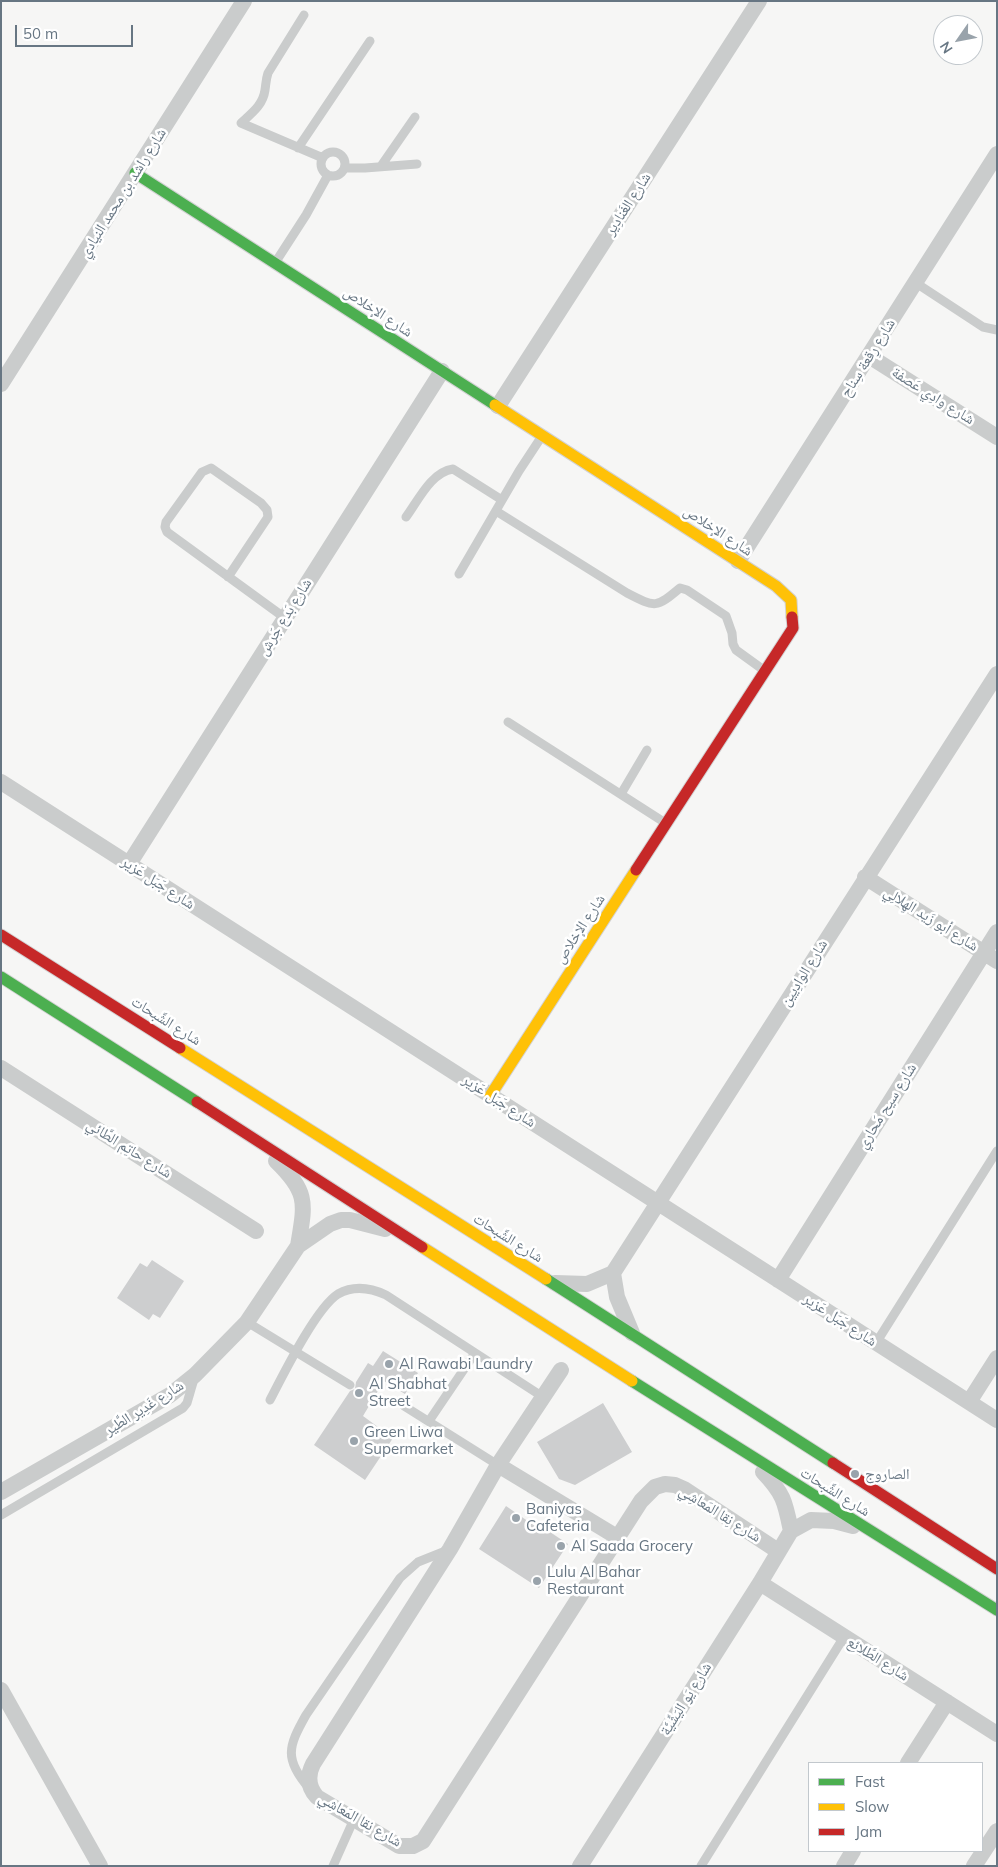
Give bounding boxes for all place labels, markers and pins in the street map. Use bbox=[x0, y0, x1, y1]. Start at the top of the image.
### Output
place label: Al Rawabi Laundry bbox=[399, 1355, 533, 1373]
marker: Al Rawabi Laundry bbox=[383, 1358, 395, 1370]
place label: Al Shabhat Street bbox=[369, 1375, 447, 1410]
marker: Al Shabhat Street bbox=[353, 1387, 365, 1399]
place label: Green Liwa Supermarket bbox=[364, 1423, 453, 1458]
marker: Green Liwa Supermarket bbox=[348, 1435, 360, 1447]
place label: الصاروج bbox=[865, 1465, 910, 1483]
marker: الصاروج bbox=[849, 1468, 861, 1480]
place label: Baniyas Cafeteria bbox=[526, 1500, 589, 1535]
marker: Baniyas Cafeteria bbox=[510, 1512, 522, 1524]
place label: Al Saada Grocery bbox=[571, 1537, 693, 1555]
marker: Al Saada Grocery bbox=[555, 1540, 567, 1552]
place label: Lulu Al Bahar Restaurant bbox=[547, 1563, 641, 1598]
marker: Lulu Al Bahar Restaurant bbox=[531, 1575, 543, 1587]

